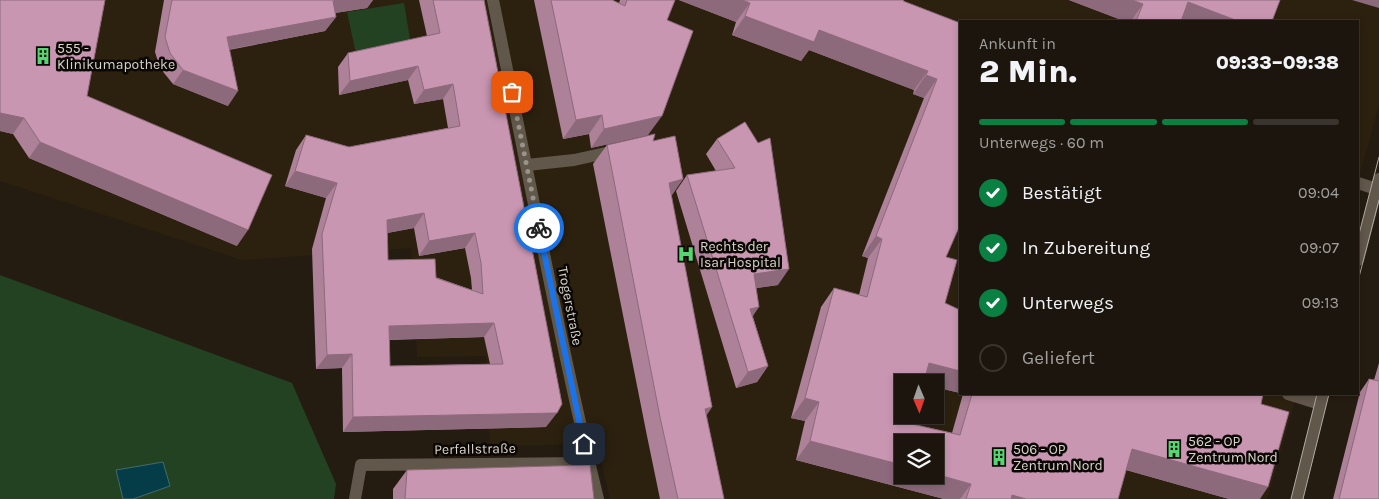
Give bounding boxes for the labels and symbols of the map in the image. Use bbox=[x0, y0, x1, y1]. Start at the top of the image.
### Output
place label: 555 - Klinikumapotheke bbox=[57, 40, 175, 73]
building icon: 555 - Klinikumapotheke bbox=[33, 46, 53, 66]
pin bbox=[491, 71, 533, 113]
courier bbox=[514, 203, 564, 253]
place label: Rechts der Isar Hospital bbox=[700, 238, 781, 271]
hospital icon: Rechts der Isar Hospital bbox=[676, 244, 696, 264]
street label: Trogerstraße bbox=[554, 265, 586, 347]
north arrow bbox=[894, 374, 944, 424]
pin bbox=[563, 423, 605, 465]
place label: 562 - OP Zentrum Nord bbox=[1188, 433, 1278, 466]
building icon: 562 - OP Zentrum Nord bbox=[1164, 439, 1184, 459]
street label: Perfallstraße bbox=[434, 440, 516, 458]
place label: 506 - OP Zentrum Nord bbox=[1013, 441, 1103, 474]
building icon: 506 - OP Zentrum Nord bbox=[989, 447, 1009, 467]

